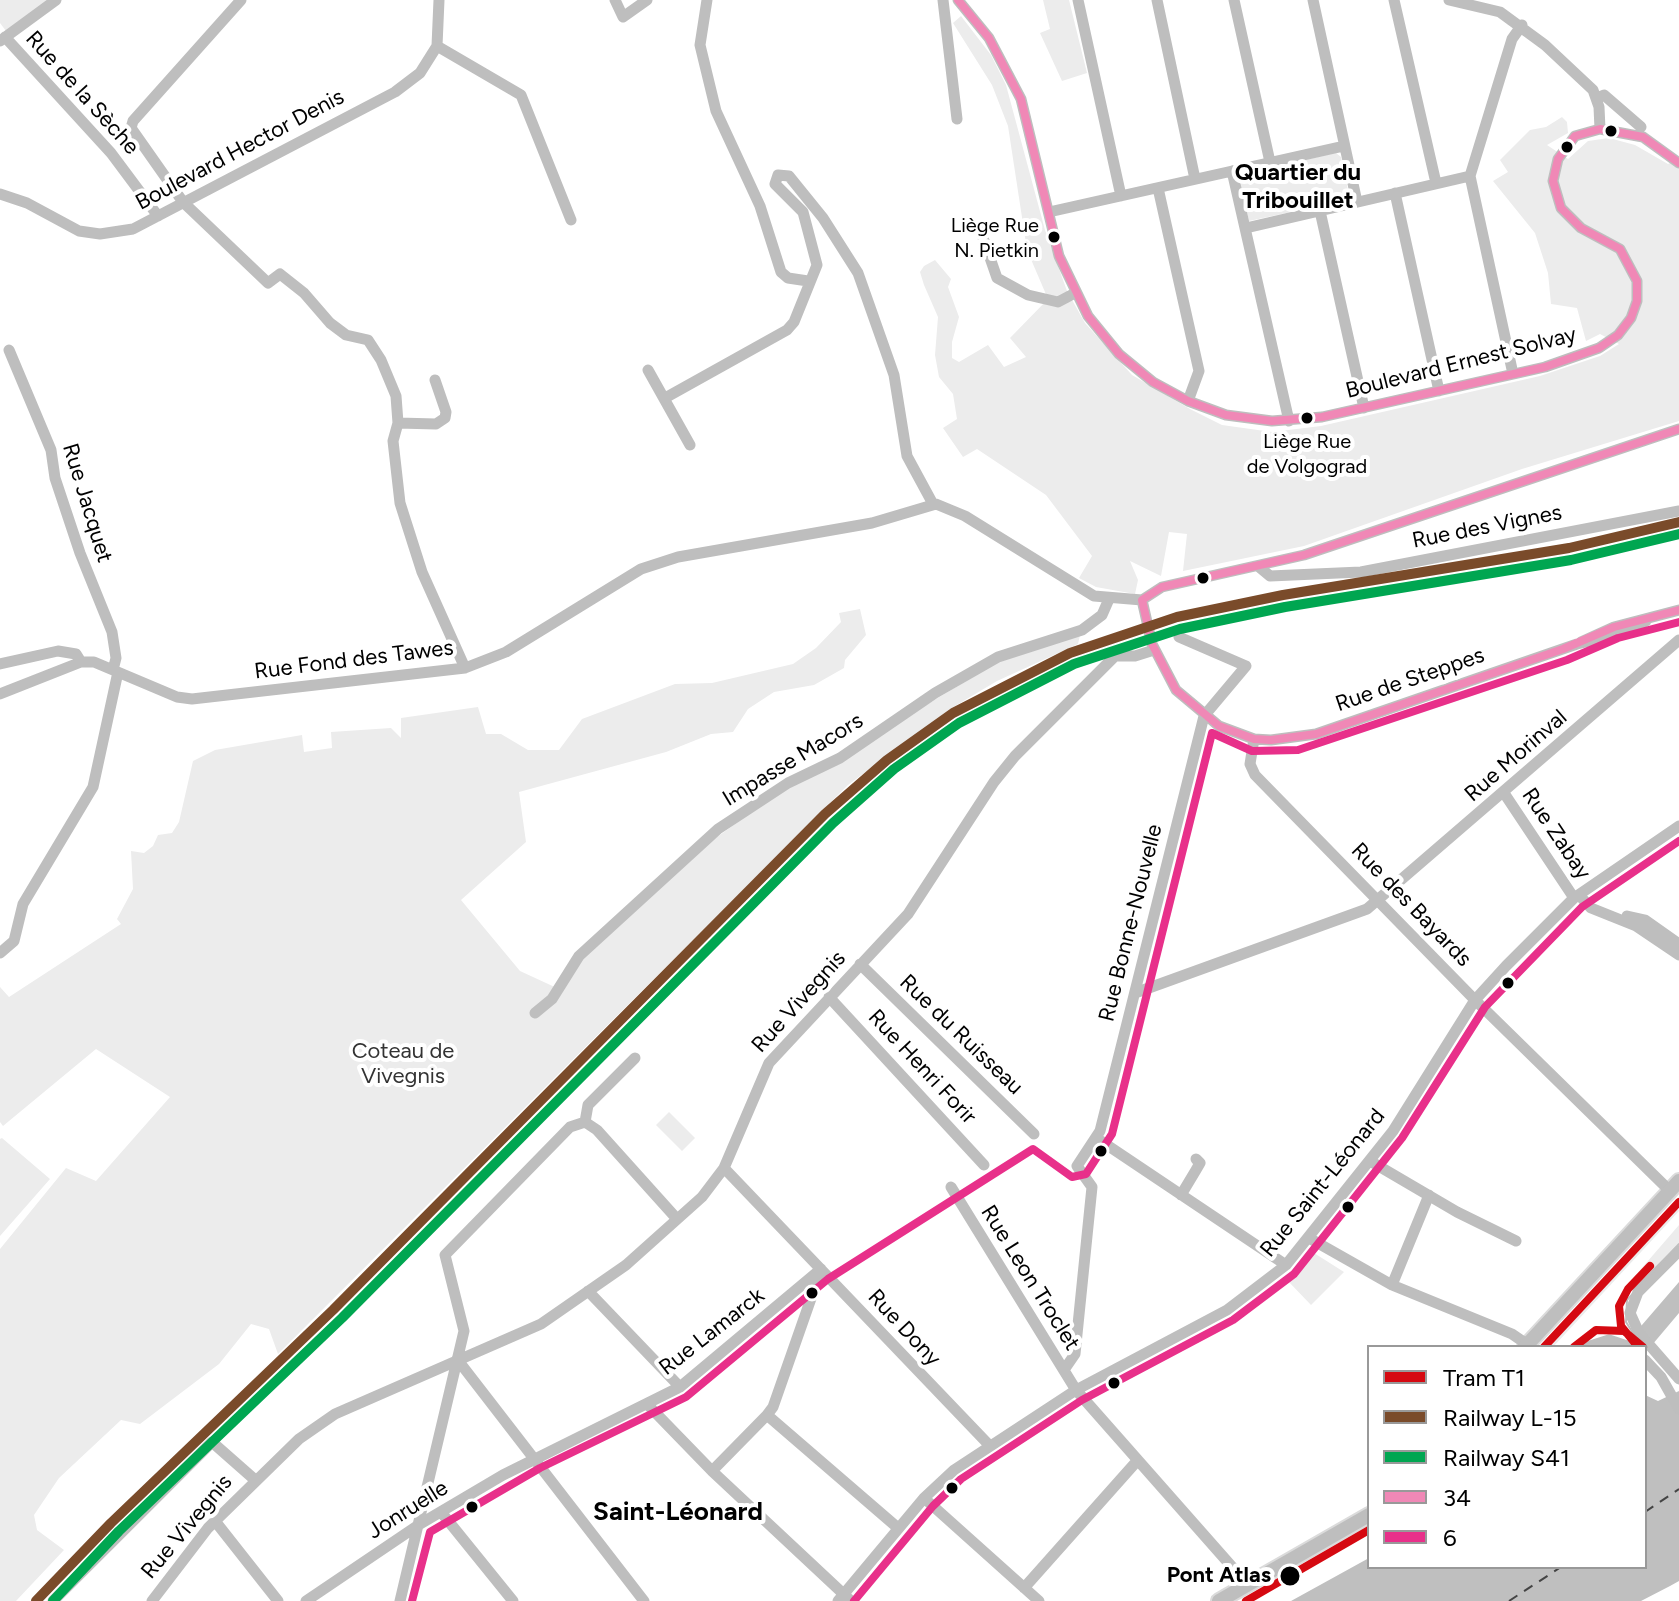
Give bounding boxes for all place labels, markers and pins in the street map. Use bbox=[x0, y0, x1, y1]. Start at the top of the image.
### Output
unlabelled marker bbox=[1603, 123, 1619, 139]
unlabelled marker bbox=[1559, 139, 1575, 155]
place label: Liège Rue N. Pietkin bbox=[951, 214, 1039, 261]
marker: Liège Rue N. Pietkin bbox=[1046, 229, 1062, 245]
marker: Liège Rue de Volgograd bbox=[1299, 410, 1315, 426]
place label: Liège Rue de Volgograd bbox=[1247, 430, 1367, 477]
unlabelled marker bbox=[1195, 570, 1211, 586]
unlabelled marker bbox=[1500, 975, 1516, 991]
unlabelled marker bbox=[1093, 1143, 1109, 1159]
unlabelled marker bbox=[1340, 1199, 1356, 1215]
unlabelled marker bbox=[804, 1285, 820, 1301]
unlabelled marker bbox=[1106, 1375, 1122, 1391]
unlabelled marker bbox=[944, 1480, 960, 1496]
unlabelled marker bbox=[464, 1499, 480, 1515]
place label: Pont Atlas bbox=[1167, 1563, 1271, 1589]
marker: Pont Atlas bbox=[1278, 1564, 1302, 1588]

